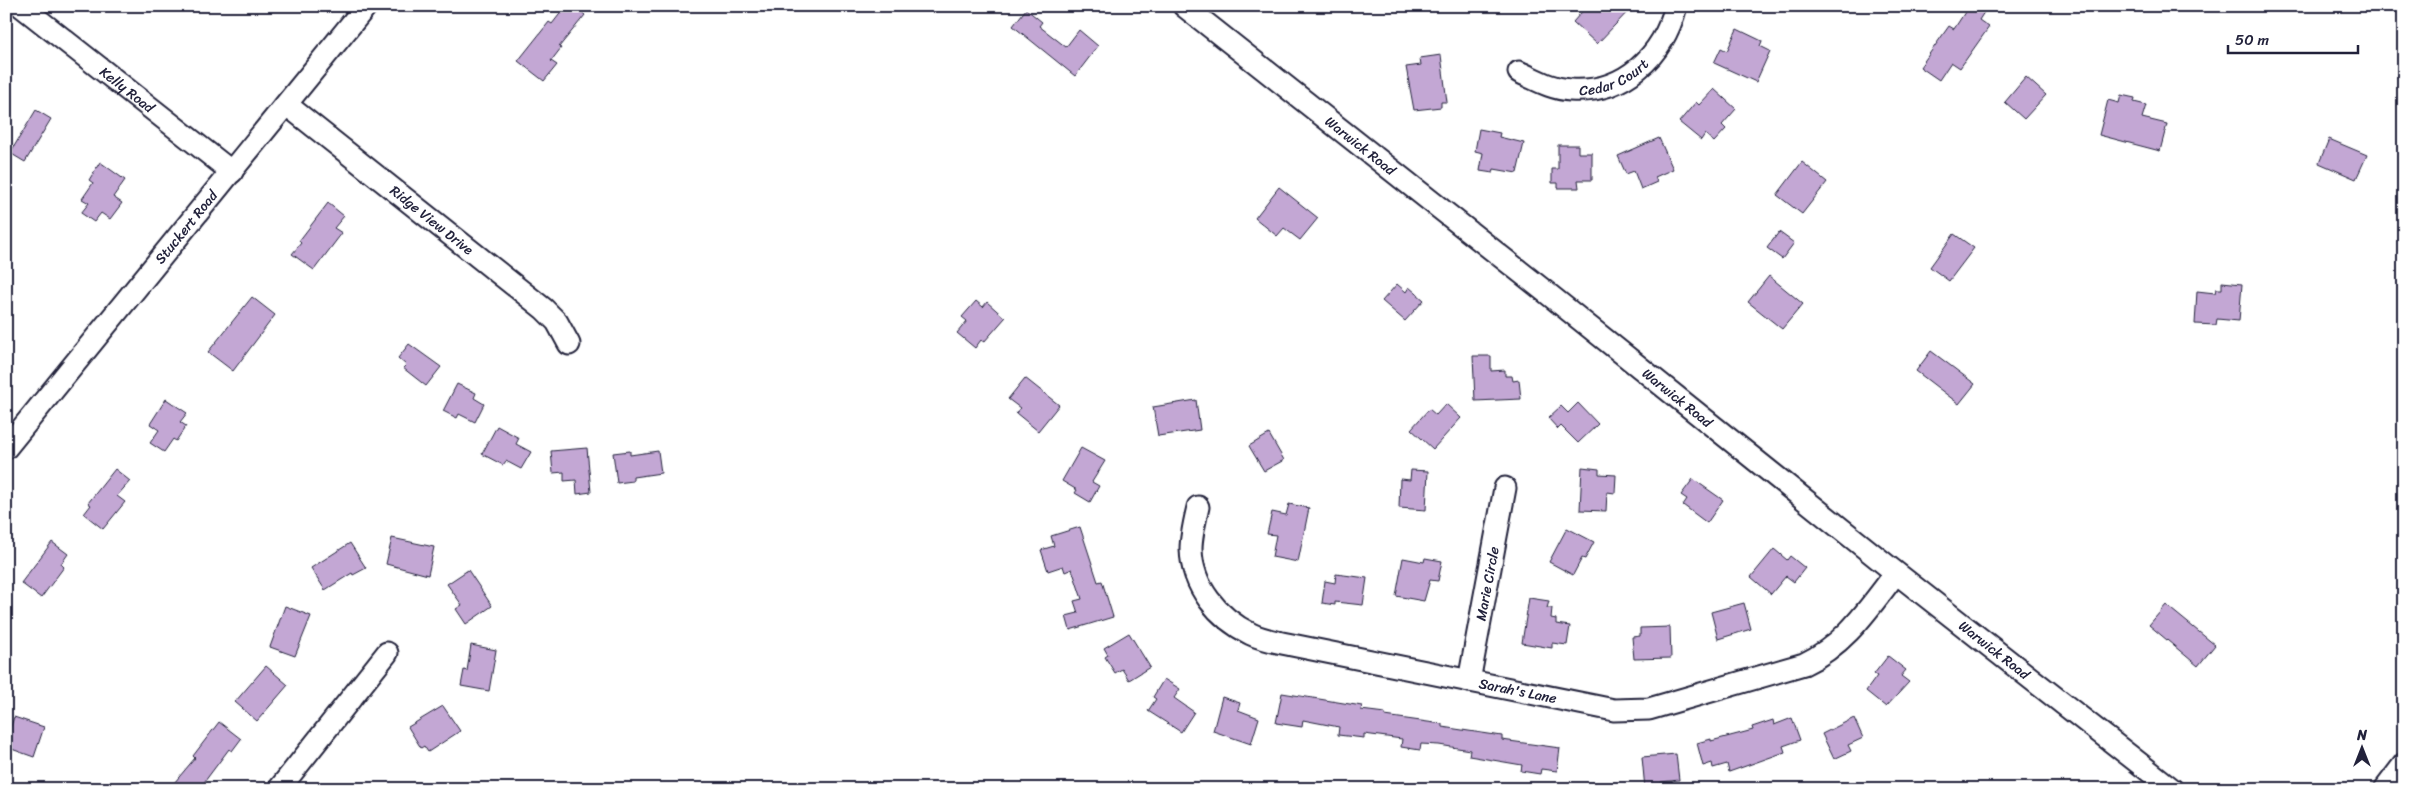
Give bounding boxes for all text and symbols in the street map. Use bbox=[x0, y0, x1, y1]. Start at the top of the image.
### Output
scale bar bbox=[2228, 22, 2358, 54]
text: 50 m bbox=[2235, 27, 2270, 53]
street label: Cedar Court bbox=[1578, 52, 1655, 103]
street label: Kelly Road bbox=[94, 60, 161, 120]
street label: Warwick Road bbox=[1319, 109, 1403, 183]
street label: Ridge View Drive bbox=[384, 179, 480, 262]
street label: Stuckert Road bbox=[148, 183, 225, 270]
street label: Warwick Road bbox=[1636, 361, 1720, 435]
street label: Marie Circle bbox=[1468, 544, 1506, 623]
street label: Warwick Road bbox=[1953, 614, 2037, 687]
street label: Sarah's Lane bbox=[1477, 671, 1559, 711]
north arrow bbox=[2338, 722, 2388, 772]
text: N bbox=[2356, 723, 2367, 748]

